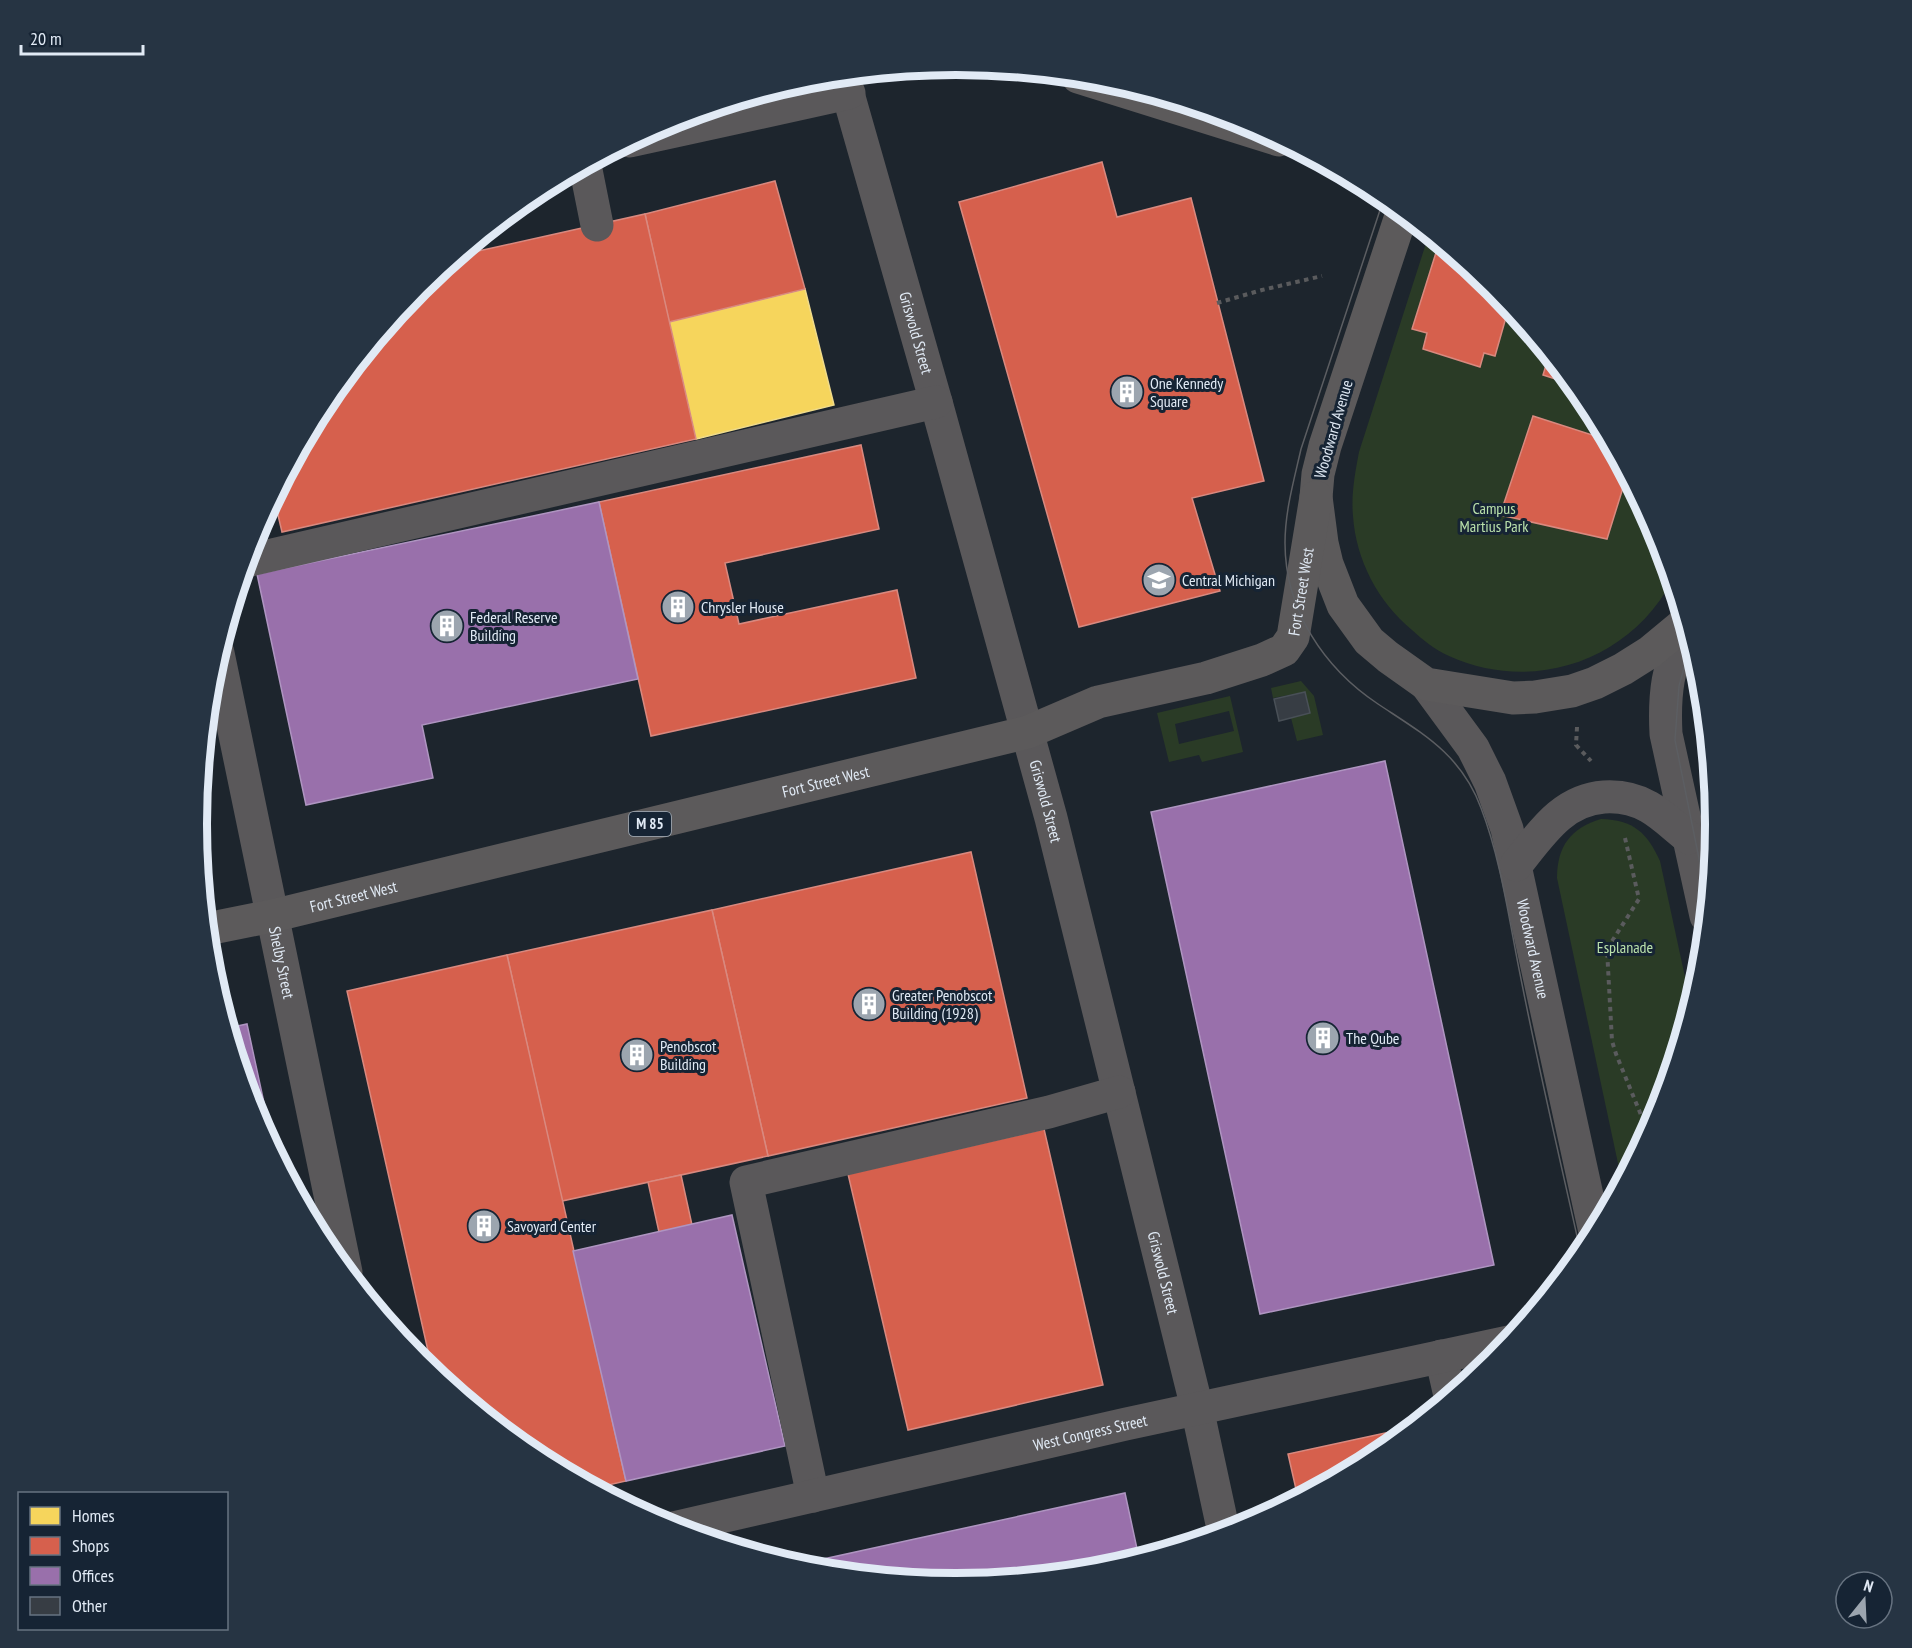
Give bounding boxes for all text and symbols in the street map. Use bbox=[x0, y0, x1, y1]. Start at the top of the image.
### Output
scale bar bbox=[21, 18, 142, 56]
text: 20 m bbox=[30, 27, 62, 50]
street label: Griswold Street bbox=[895, 289, 938, 377]
place label: One Kennedy Square bbox=[1150, 373, 1223, 411]
building icon: One Kennedy Square bbox=[1109, 374, 1145, 410]
street label: Woodward Avenue bbox=[1309, 377, 1357, 481]
park label: Campus Martius Park bbox=[1460, 498, 1529, 536]
street label: Fort Street West bbox=[1283, 545, 1318, 637]
school or university icon: Central Michigan bbox=[1141, 562, 1177, 598]
place label: Central Michigan bbox=[1182, 570, 1275, 590]
building icon: Chrysler House bbox=[660, 589, 696, 625]
place label: Chrysler House bbox=[701, 597, 784, 617]
place label: Federal Reserve Building bbox=[470, 607, 558, 645]
building icon: Federal Reserve Building bbox=[429, 608, 465, 644]
street label: Griswold Street bbox=[1025, 758, 1067, 845]
street label: Fort Street West bbox=[780, 761, 872, 802]
road number: M 85 bbox=[629, 812, 671, 836]
street label: Fort Street West bbox=[308, 876, 400, 916]
street label: Woodward Avenue bbox=[1513, 897, 1554, 1001]
street label: Shelby Street bbox=[265, 925, 299, 1001]
park label: Esplanade bbox=[1597, 937, 1653, 957]
place label: Greater Penobscot Building (1928) bbox=[892, 985, 993, 1023]
building icon: Greater Penobscot Building (1928) bbox=[851, 986, 887, 1022]
building icon: The Qube bbox=[1305, 1020, 1341, 1056]
place label: The Qube bbox=[1346, 1028, 1399, 1048]
place label: Penobscot Building bbox=[660, 1036, 717, 1074]
building icon: Penobscot Building bbox=[619, 1037, 655, 1073]
building icon: Savoyard Center bbox=[466, 1208, 502, 1244]
place label: Savoyard Center bbox=[507, 1216, 597, 1236]
street label: Griswold Street bbox=[1144, 1229, 1184, 1317]
street label: West Congress Street bbox=[1031, 1410, 1150, 1455]
legend bbox=[18, 1492, 228, 1630]
text: Homes bbox=[72, 1504, 115, 1527]
text: Shops bbox=[72, 1534, 109, 1557]
text: Offices bbox=[72, 1564, 114, 1587]
north arrow bbox=[1834, 1570, 1894, 1630]
text: N bbox=[1861, 1575, 1876, 1597]
text: Other bbox=[72, 1594, 107, 1617]

